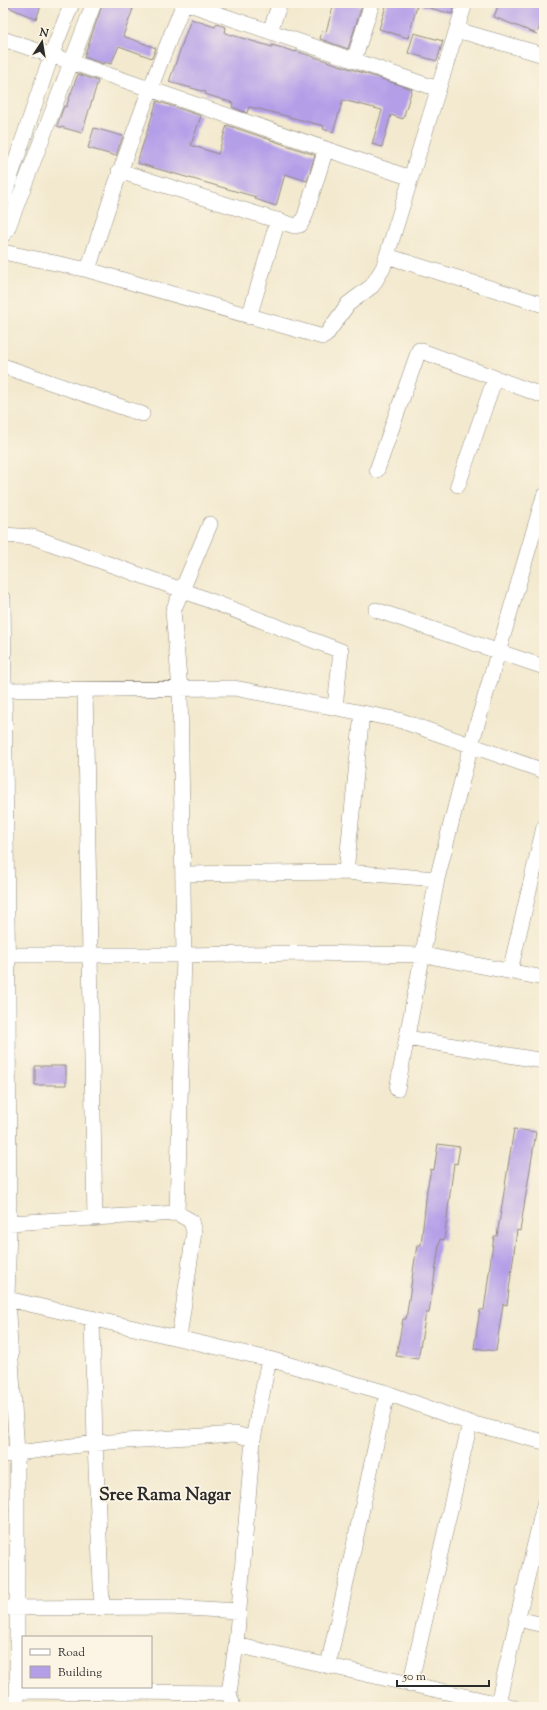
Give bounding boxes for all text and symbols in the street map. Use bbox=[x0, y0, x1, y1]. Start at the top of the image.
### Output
north arrow bbox=[22, 22, 62, 62]
text: N bbox=[37, 24, 50, 42]
district label: Sree Rama Nagar bbox=[99, 1483, 231, 1509]
legend bbox=[22, 1636, 152, 1688]
text: Road bbox=[58, 1644, 85, 1662]
scale bar bbox=[397, 1662, 489, 1688]
text: Building bbox=[58, 1664, 102, 1682]
text: 50 m bbox=[402, 1668, 426, 1686]

